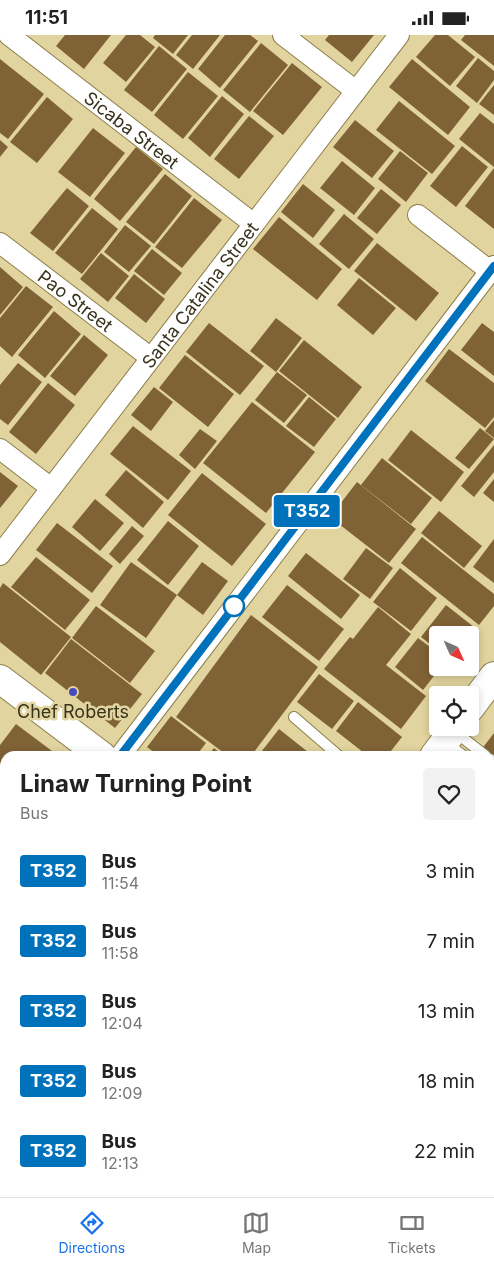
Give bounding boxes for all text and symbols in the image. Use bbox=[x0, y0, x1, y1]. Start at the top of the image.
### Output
text: 11:51 bbox=[25, 6, 68, 29]
street label: Sicaba Street bbox=[80, 87, 183, 173]
street label: Santa Catalina Street bbox=[137, 218, 262, 372]
street label: Pao Street bbox=[34, 265, 117, 336]
line badge: T352 bbox=[272, 495, 342, 527]
text: T352 bbox=[284, 500, 330, 521]
unlabelled marker bbox=[223, 595, 245, 617]
north arrow bbox=[429, 626, 479, 676]
map controls bbox=[429, 626, 479, 736]
marker: Chef Roberts bbox=[67, 686, 79, 698]
button: locate bbox=[429, 686, 479, 736]
place label: Chef Roberts bbox=[17, 701, 129, 722]
button: heart bbox=[423, 768, 475, 820]
text: Linaw Turning Point bbox=[20, 769, 252, 798]
text: Bus bbox=[20, 803, 48, 823]
text: Bus bbox=[101, 850, 137, 873]
text: T352 bbox=[30, 860, 76, 881]
text: 3 min bbox=[425, 860, 475, 883]
text: 11:54 bbox=[101, 873, 139, 893]
text: Bus bbox=[101, 920, 137, 943]
text: T352 bbox=[30, 930, 76, 951]
text: 7 min bbox=[426, 930, 475, 953]
text: 11:58 bbox=[101, 943, 139, 963]
text: Bus bbox=[101, 990, 137, 1013]
text: T352 bbox=[30, 1000, 76, 1021]
text: 13 min bbox=[418, 1000, 475, 1023]
text: 12:04 bbox=[101, 1013, 143, 1033]
text: Bus bbox=[101, 1060, 137, 1083]
text: T352 bbox=[30, 1070, 76, 1091]
text: 18 min bbox=[418, 1070, 475, 1093]
text: 12:09 bbox=[101, 1083, 142, 1103]
text: Bus bbox=[101, 1130, 137, 1153]
text: T352 bbox=[30, 1140, 76, 1161]
text: 22 min bbox=[414, 1140, 475, 1163]
text: 12:13 bbox=[101, 1153, 139, 1173]
tab: Directions bbox=[58, 1209, 125, 1256]
tab: Map bbox=[242, 1209, 271, 1256]
tab: Tickets bbox=[388, 1209, 436, 1256]

